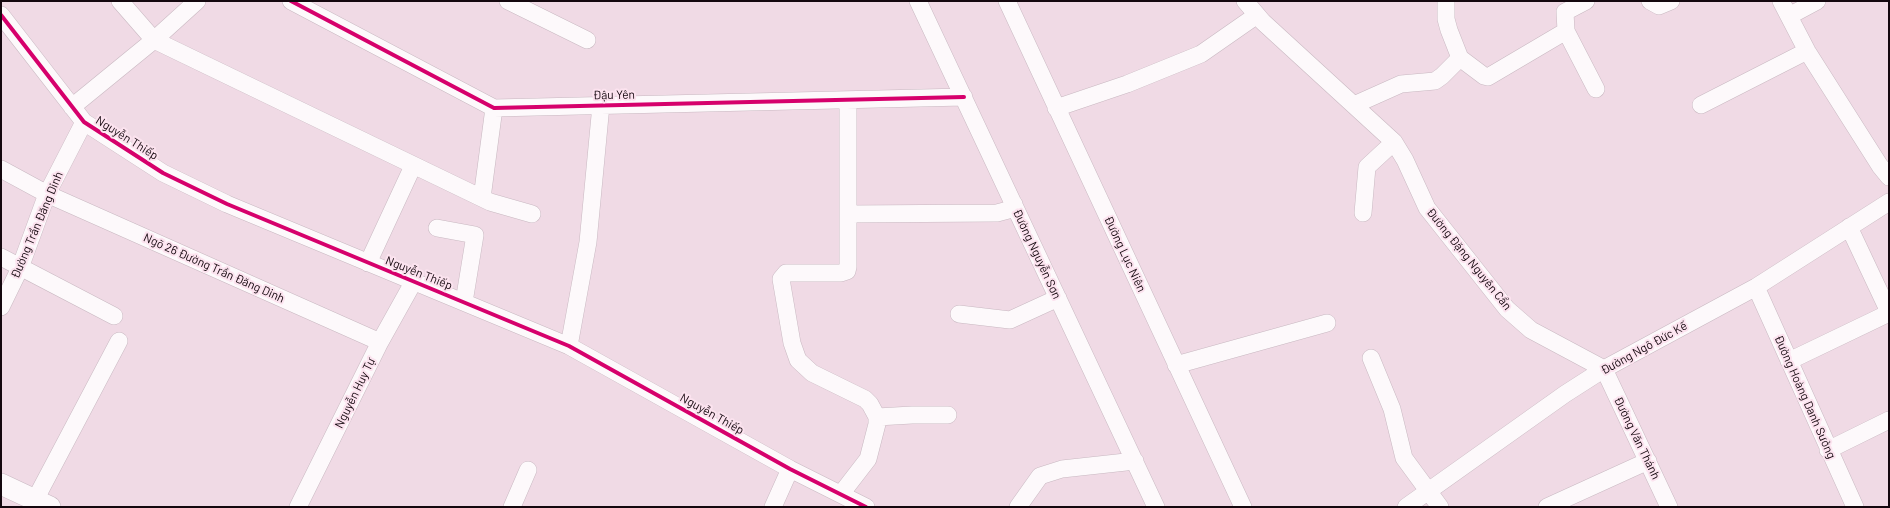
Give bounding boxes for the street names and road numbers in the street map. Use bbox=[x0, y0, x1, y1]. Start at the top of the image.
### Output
street label: Đậu Yên bbox=[593, 87, 635, 103]
street label: Nguyễn Thiếp bbox=[93, 113, 161, 163]
street label: Đường Trần Đăng Dinh bbox=[8, 169, 66, 281]
street label: Đường Đặng Nguyên Cẩn bbox=[1423, 205, 1515, 313]
street label: Đường Nguyễn Sơn bbox=[1010, 207, 1064, 301]
street label: Đường Lục Niên bbox=[1101, 214, 1149, 294]
street label: Ngõ 26 Đường Trần Đăng Dinh bbox=[141, 230, 287, 306]
street label: Nguyễn Thiếp bbox=[383, 253, 455, 293]
street label: Đường Ngô Đức Kế bbox=[1598, 318, 1690, 378]
street label: Đường Hoàng Danh Sưởng bbox=[1771, 333, 1839, 461]
street label: Nguyễn Huy Tự bbox=[332, 355, 378, 431]
street label: Nguyễn Thiếp bbox=[677, 391, 747, 437]
street label: Đường Văn Thánh bbox=[1611, 394, 1663, 482]

